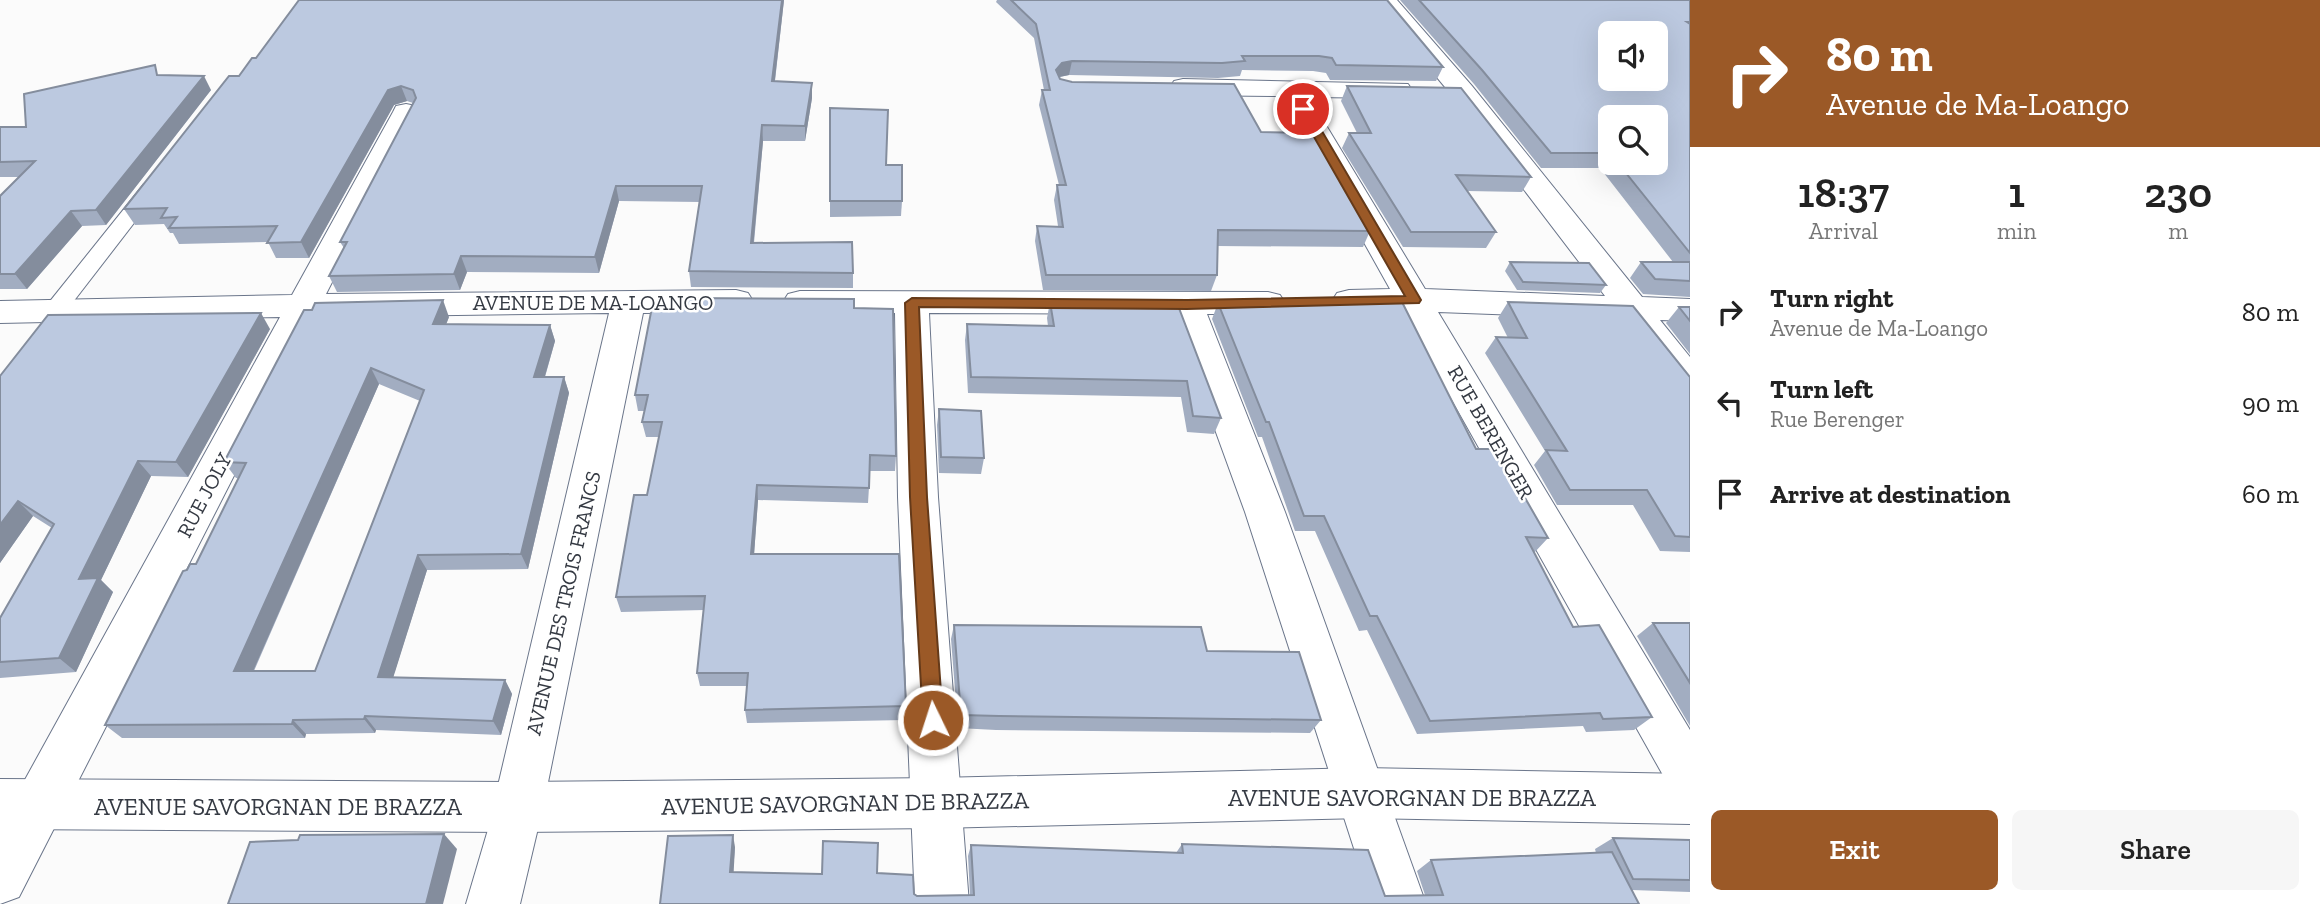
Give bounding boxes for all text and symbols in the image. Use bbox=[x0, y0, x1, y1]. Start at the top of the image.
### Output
map controls bbox=[1598, 21, 1668, 175]
button: sound bbox=[1598, 21, 1668, 91]
text: 80 m bbox=[1826, 25, 1933, 84]
icon: right bbox=[1711, 28, 1802, 119]
pin bbox=[1273, 79, 1333, 139]
text: Avenue de Ma-Loango bbox=[1826, 85, 2129, 123]
icon: arrive bbox=[1284, 90, 1322, 128]
button: search bbox=[1598, 105, 1668, 175]
text: 18:37 bbox=[1798, 167, 1889, 218]
text: 1 bbox=[2008, 167, 2025, 218]
text: 230 bbox=[2144, 167, 2212, 218]
text: Arrival bbox=[1809, 217, 1878, 245]
text: min bbox=[1997, 217, 2036, 245]
text: m bbox=[2168, 217, 2188, 245]
text: Turn right bbox=[1770, 282, 1893, 314]
street label: AVENUE DE MA-LOANGO bbox=[473, 290, 713, 315]
icon: right bbox=[1711, 293, 1749, 331]
text: 80 m bbox=[2242, 296, 2299, 328]
text: Avenue de Ma-Loango bbox=[1770, 314, 1988, 342]
street label: RUE BERENGER bbox=[1443, 361, 1539, 503]
text: Turn left bbox=[1770, 373, 1873, 405]
icon: left bbox=[1711, 384, 1749, 422]
text: 90 m bbox=[2242, 387, 2299, 419]
text: Rue Berenger bbox=[1770, 405, 1905, 433]
street label: RUE JOLY bbox=[171, 448, 237, 542]
street label: AVENUE DES TROIS FRANCS bbox=[520, 469, 606, 737]
icon: arrive bbox=[1711, 475, 1749, 513]
text: Arrive at destination bbox=[1770, 478, 2010, 510]
text: 60 m bbox=[2242, 478, 2299, 510]
position arrow bbox=[896, 683, 970, 757]
street label: AVENUE SAVORGNAN DE BRAZZA bbox=[1228, 783, 1596, 812]
street label: AVENUE SAVORGNAN DE BRAZZA bbox=[661, 785, 1030, 821]
street label: AVENUE SAVORGNAN DE BRAZZA bbox=[94, 792, 462, 821]
button: Exit bbox=[1711, 810, 1998, 890]
button: Share bbox=[2012, 810, 2299, 890]

